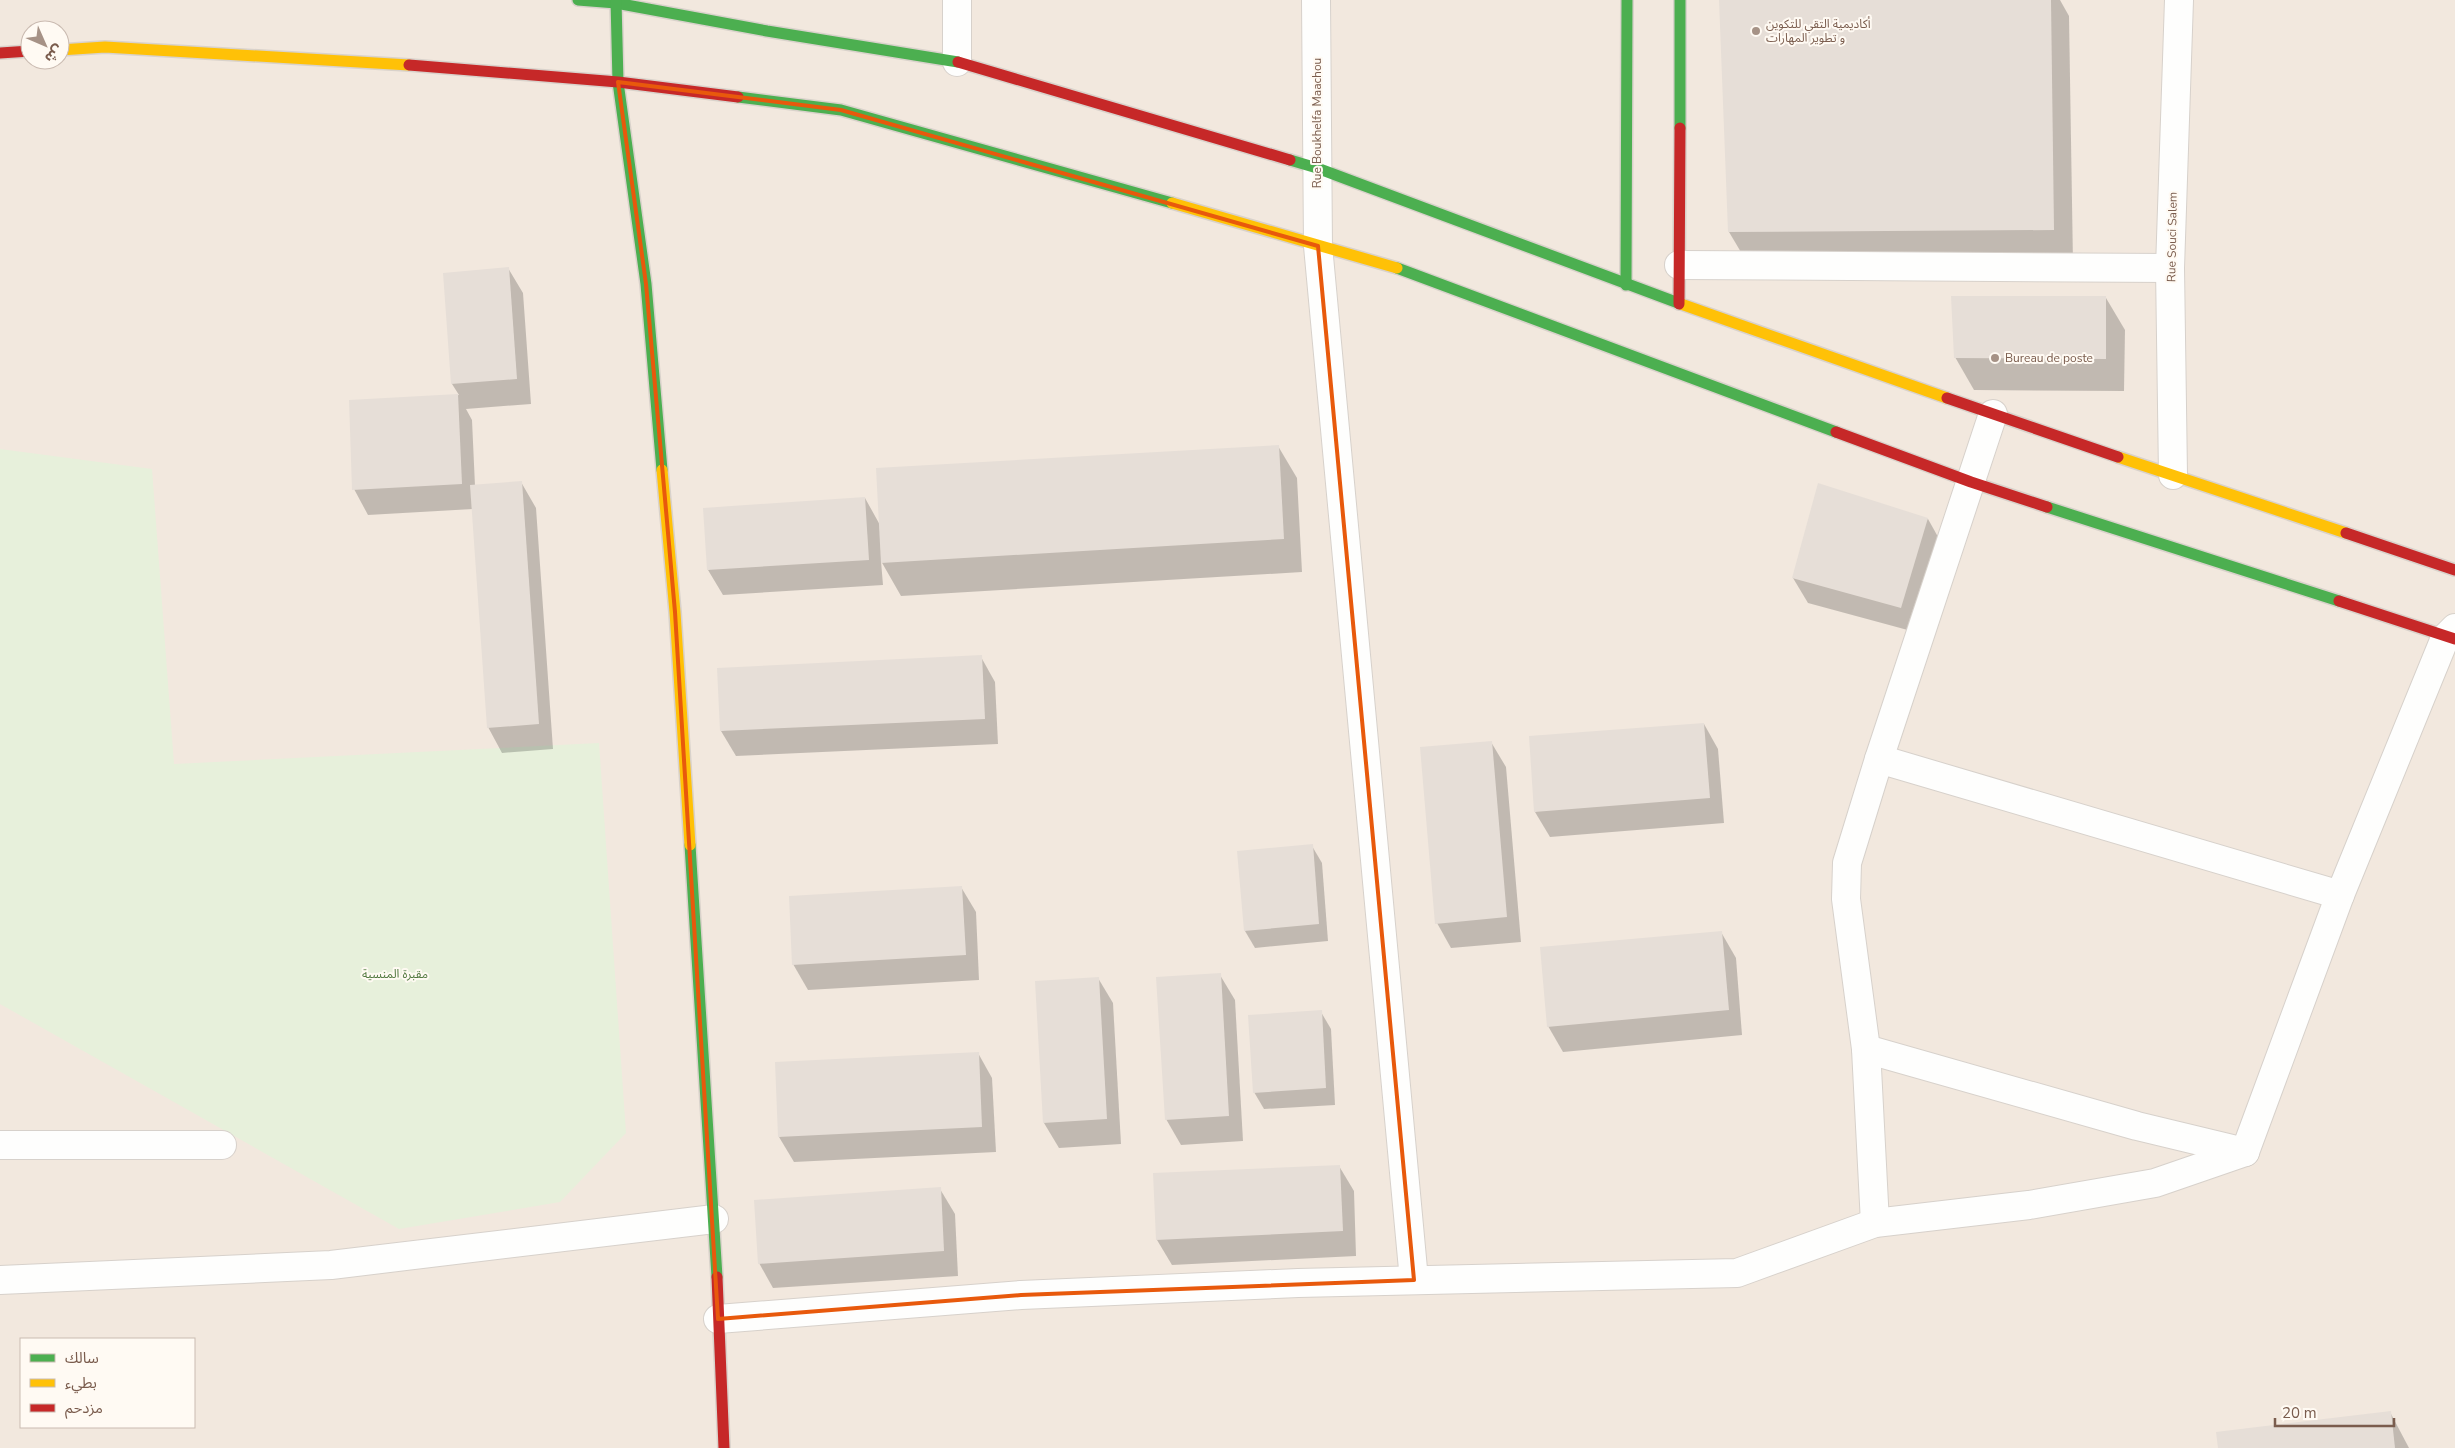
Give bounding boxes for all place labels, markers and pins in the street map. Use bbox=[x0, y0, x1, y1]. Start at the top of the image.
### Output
place label: أكاديمية التقي للتكوين و تطوير المهارات bbox=[1766, 16, 1871, 46]
marker: أكاديمية التقي للتكوين و تطوير المهارات bbox=[1750, 25, 1762, 37]
place label: Bureau de poste bbox=[2005, 350, 2093, 366]
marker: Bureau de poste bbox=[1989, 352, 2001, 364]

